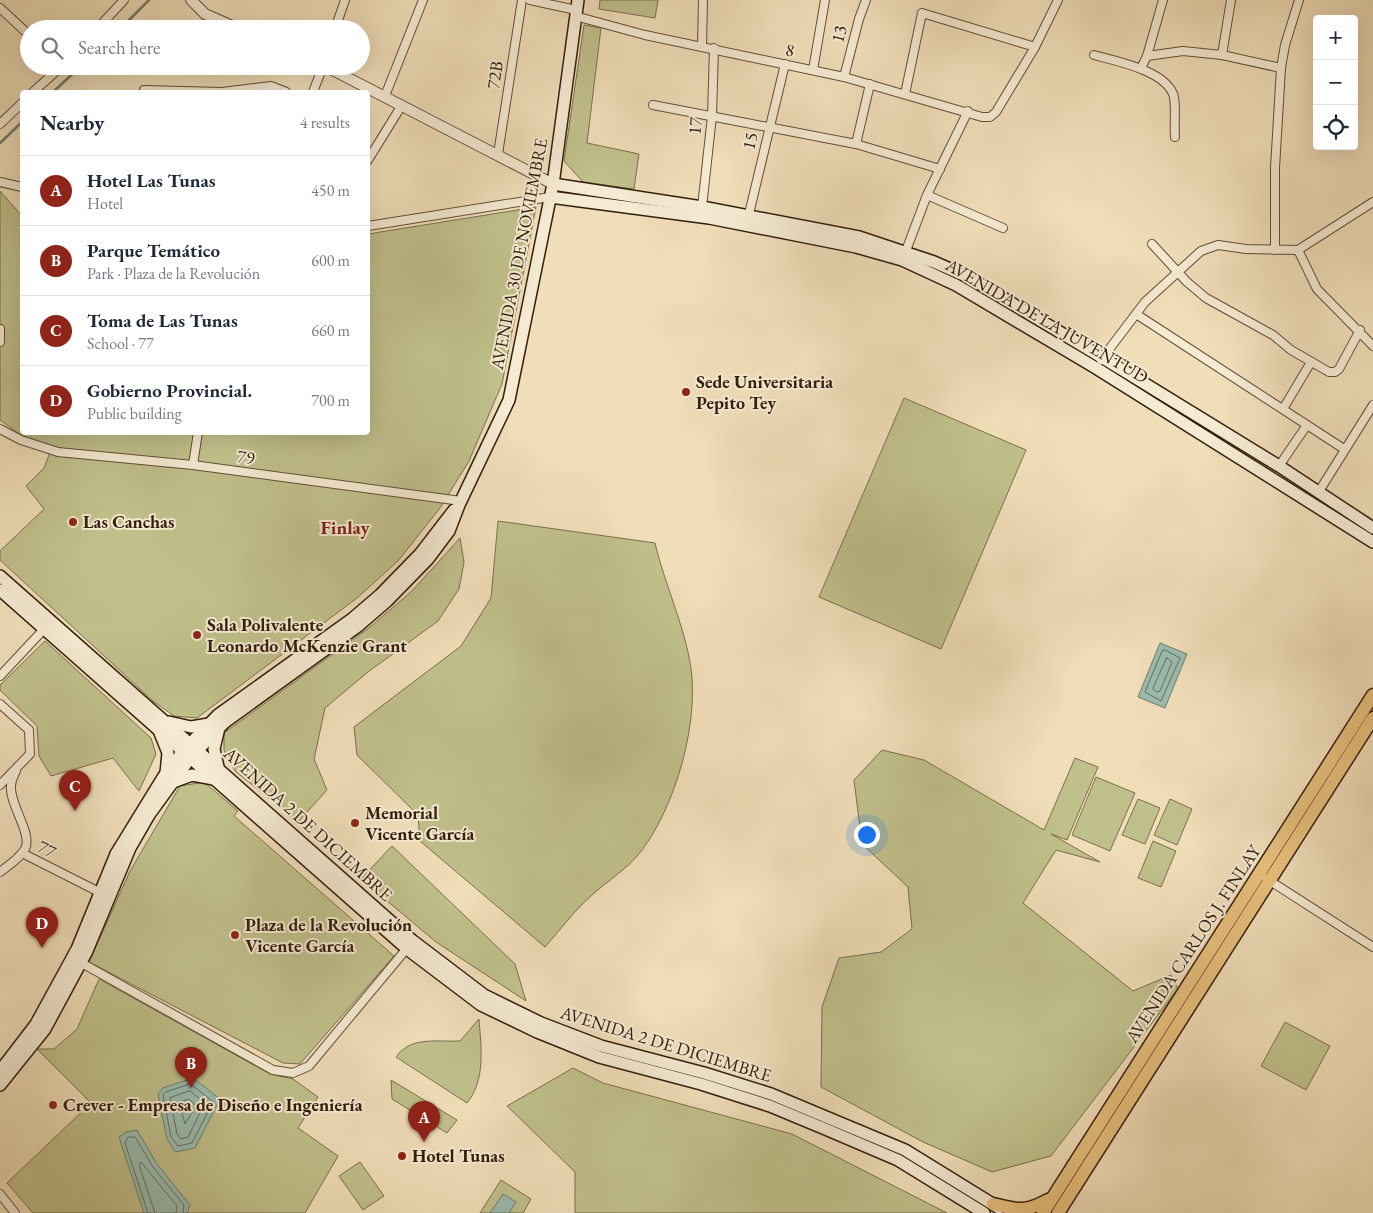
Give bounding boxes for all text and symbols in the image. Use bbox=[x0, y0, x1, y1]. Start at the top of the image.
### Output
map controls bbox=[1313, 15, 1358, 150]
button: + bbox=[1313, 15, 1358, 60]
search box bbox=[20, 20, 370, 75]
street label: 13 bbox=[825, 23, 852, 45]
icon: search bbox=[38, 34, 66, 62]
text: Search here bbox=[78, 35, 160, 60]
street label: 8 bbox=[783, 37, 797, 62]
street label: 72B bbox=[481, 59, 508, 90]
button: − bbox=[1313, 60, 1358, 105]
button: locate bbox=[1313, 105, 1358, 150]
text: Nearby bbox=[40, 109, 104, 136]
text: 4 results bbox=[300, 112, 350, 133]
street label: 17 bbox=[682, 116, 707, 136]
street label: 15 bbox=[736, 130, 763, 152]
street label: AVENIDA 30 DE NOVIEMBRE bbox=[485, 136, 552, 373]
text: Hotel Las Tunas bbox=[87, 168, 216, 193]
text: A bbox=[50, 180, 62, 201]
text: 450 m bbox=[311, 180, 350, 201]
text: Hotel bbox=[87, 193, 123, 214]
text: Parque Temático bbox=[87, 238, 220, 263]
text: B bbox=[51, 250, 61, 271]
text: 600 m bbox=[311, 250, 350, 271]
street label: AVENIDA DE LA JUVENTUD bbox=[941, 253, 1153, 388]
text: Park · Plaza de la Revolución bbox=[87, 263, 260, 284]
text: Toma de Las Tunas bbox=[87, 308, 238, 333]
text: C bbox=[50, 320, 62, 341]
text: 660 m bbox=[311, 320, 350, 341]
text: School · 77 bbox=[87, 333, 154, 354]
place label: Sede Universitaria Pepito Tey bbox=[696, 370, 833, 414]
text: Gobierno Provincial. bbox=[87, 378, 252, 403]
marker: Sede Universitaria Pepito Tey bbox=[680, 386, 692, 398]
text: D bbox=[50, 390, 62, 411]
text: 700 m bbox=[311, 390, 350, 411]
text: Public building bbox=[87, 403, 182, 424]
street label: 79 bbox=[236, 444, 257, 469]
place label: Las Canchas bbox=[83, 510, 174, 533]
district label: Finlay bbox=[320, 515, 370, 540]
marker: Las Canchas bbox=[67, 516, 79, 528]
place label: Sala Polivalente Leonardo McKenzie Grant bbox=[207, 613, 407, 657]
marker: Sala Polivalente Leonardo McKenzie Grant bbox=[191, 629, 203, 641]
street label: AVENIDA 2 DE DICIEMBRE bbox=[218, 741, 398, 906]
pin: C bbox=[59, 770, 91, 811]
place label: Memorial Vicente García bbox=[365, 801, 475, 845]
marker: Memorial Vicente García bbox=[349, 817, 361, 829]
your location bbox=[854, 822, 880, 848]
street label: 77 bbox=[34, 834, 60, 863]
street label: AVENIDA CARLOS J. FINLAY bbox=[1119, 839, 1266, 1048]
pin: D bbox=[26, 907, 58, 948]
place label: Plaza de la Revolución Vicente García bbox=[245, 913, 412, 957]
marker: Plaza de la Revolución Vicente García bbox=[229, 929, 241, 941]
street label: AVENIDA 2 DE DICIEMBRE bbox=[557, 1000, 775, 1087]
pin: B bbox=[175, 1047, 207, 1088]
place label: Crever - Empresa de Diseño e Ingeniería bbox=[63, 1093, 363, 1116]
marker: Crever - Empresa de Diseño e Ingeniería bbox=[47, 1099, 59, 1111]
pin: A bbox=[408, 1101, 440, 1142]
place label: Hotel Tunas bbox=[412, 1144, 505, 1167]
marker: Hotel Tunas bbox=[396, 1150, 408, 1162]

